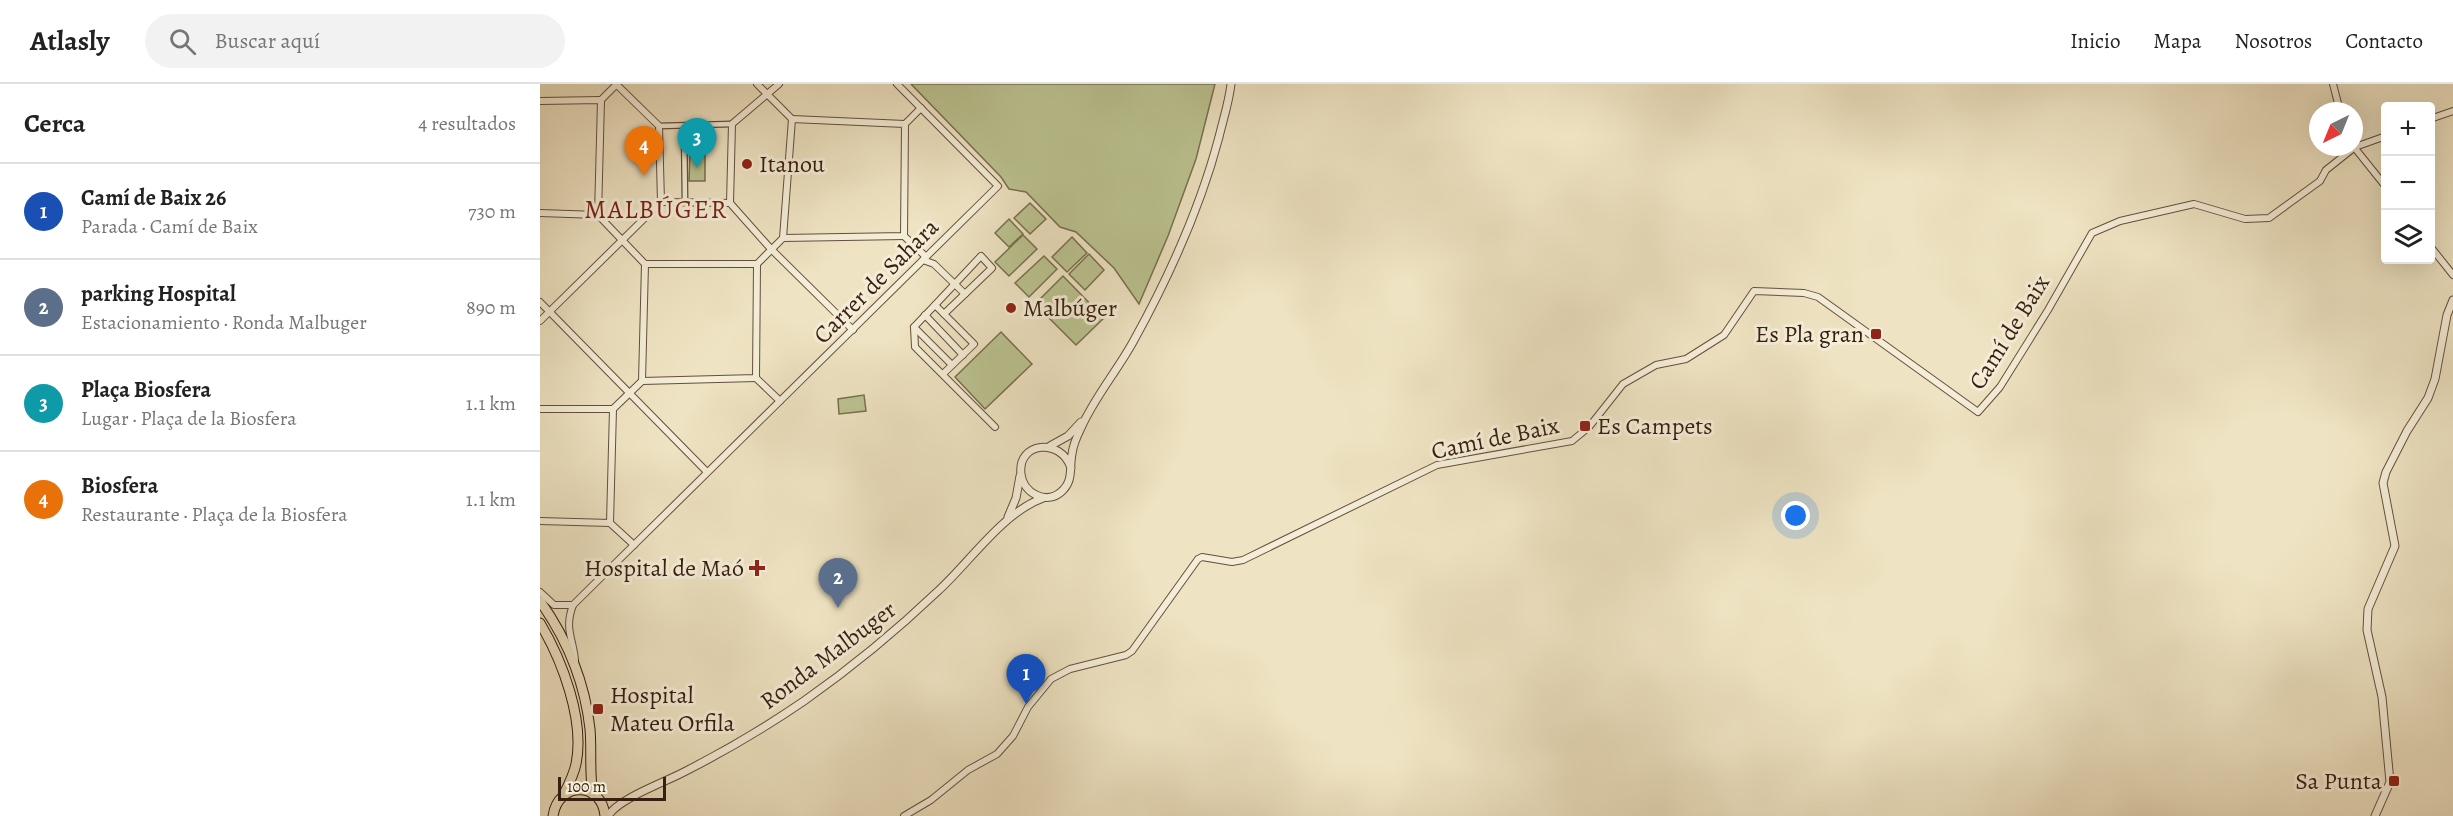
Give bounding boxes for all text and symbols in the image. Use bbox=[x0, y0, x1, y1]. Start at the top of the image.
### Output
search box bbox=[145, 14, 565, 68]
text: Atlasly bbox=[30, 22, 109, 60]
icon: search bbox=[166, 25, 199, 58]
text: Buscar aquí bbox=[214, 26, 320, 56]
text: Inicio bbox=[2070, 27, 2120, 55]
text: Mapa bbox=[2153, 27, 2202, 55]
text: Nosotros bbox=[2235, 27, 2312, 55]
text: Contacto bbox=[2345, 27, 2423, 55]
north arrow bbox=[2309, 102, 2363, 156]
map controls bbox=[2381, 102, 2435, 264]
button: + bbox=[2381, 102, 2435, 156]
text: Cerca bbox=[24, 106, 86, 141]
text: 4 resultados bbox=[418, 110, 516, 137]
pin: 3 bbox=[678, 118, 716, 168]
pin: 4 bbox=[624, 126, 664, 176]
place label: Itanou bbox=[759, 148, 825, 180]
button: − bbox=[2381, 156, 2435, 210]
marker: Itanou bbox=[740, 157, 754, 171]
text: Camí de Baix 26 bbox=[81, 183, 226, 213]
district label: MALBÚGER bbox=[584, 192, 728, 227]
text: 1 bbox=[40, 198, 47, 225]
text: 730 m bbox=[468, 198, 516, 225]
button: layers bbox=[2381, 210, 2435, 264]
street label: Carrer de Sahara bbox=[806, 211, 946, 351]
text: Parada · Camí de Baix bbox=[81, 213, 258, 240]
street label: Camí de Baix bbox=[1961, 268, 2057, 396]
text: parking Hospital bbox=[81, 279, 236, 309]
place label: Malbúger bbox=[1023, 292, 1117, 324]
text: 2 bbox=[39, 294, 48, 321]
text: 890 m bbox=[466, 294, 516, 321]
marker: Malbúger bbox=[1004, 301, 1018, 315]
text: Estacionamiento · Ronda Malbuger bbox=[81, 309, 367, 336]
place label: Es Pla gran bbox=[1755, 318, 1864, 350]
marker: Es Pla gran bbox=[1869, 327, 1883, 341]
text: Plaça Biosfera bbox=[81, 375, 211, 405]
text: 3 bbox=[39, 390, 48, 417]
text: 1.1 km bbox=[466, 390, 516, 417]
text: Lugar · Plaça de la Biosfera bbox=[81, 405, 297, 432]
street label: Camí de Baix bbox=[1428, 409, 1562, 467]
place label: Es Campets bbox=[1597, 410, 1713, 442]
marker: Es Campets bbox=[1578, 419, 1592, 433]
text: Biosfera bbox=[81, 471, 158, 501]
text: 4 bbox=[39, 486, 48, 513]
text: 1.1 km bbox=[466, 486, 516, 513]
text: Restaurante · Plaça de la Biosfera bbox=[81, 501, 348, 528]
your location bbox=[1781, 501, 1810, 530]
place label: Hospital de Maó bbox=[584, 552, 744, 584]
pin: 2 bbox=[818, 558, 858, 608]
marker: Hospital de Maó bbox=[748, 559, 766, 577]
street label: Ronda Malbuger bbox=[754, 593, 902, 717]
pin: 1 bbox=[1006, 654, 1046, 704]
place label: Hospital Mateu Orfila bbox=[610, 679, 735, 739]
marker: Hospital Mateu Orfila bbox=[591, 702, 605, 716]
place label: Sa Punta bbox=[2295, 765, 2383, 797]
scale bar bbox=[558, 774, 666, 802]
marker: Sa Punta bbox=[2387, 774, 2401, 788]
text: 100 m bbox=[567, 776, 606, 798]

